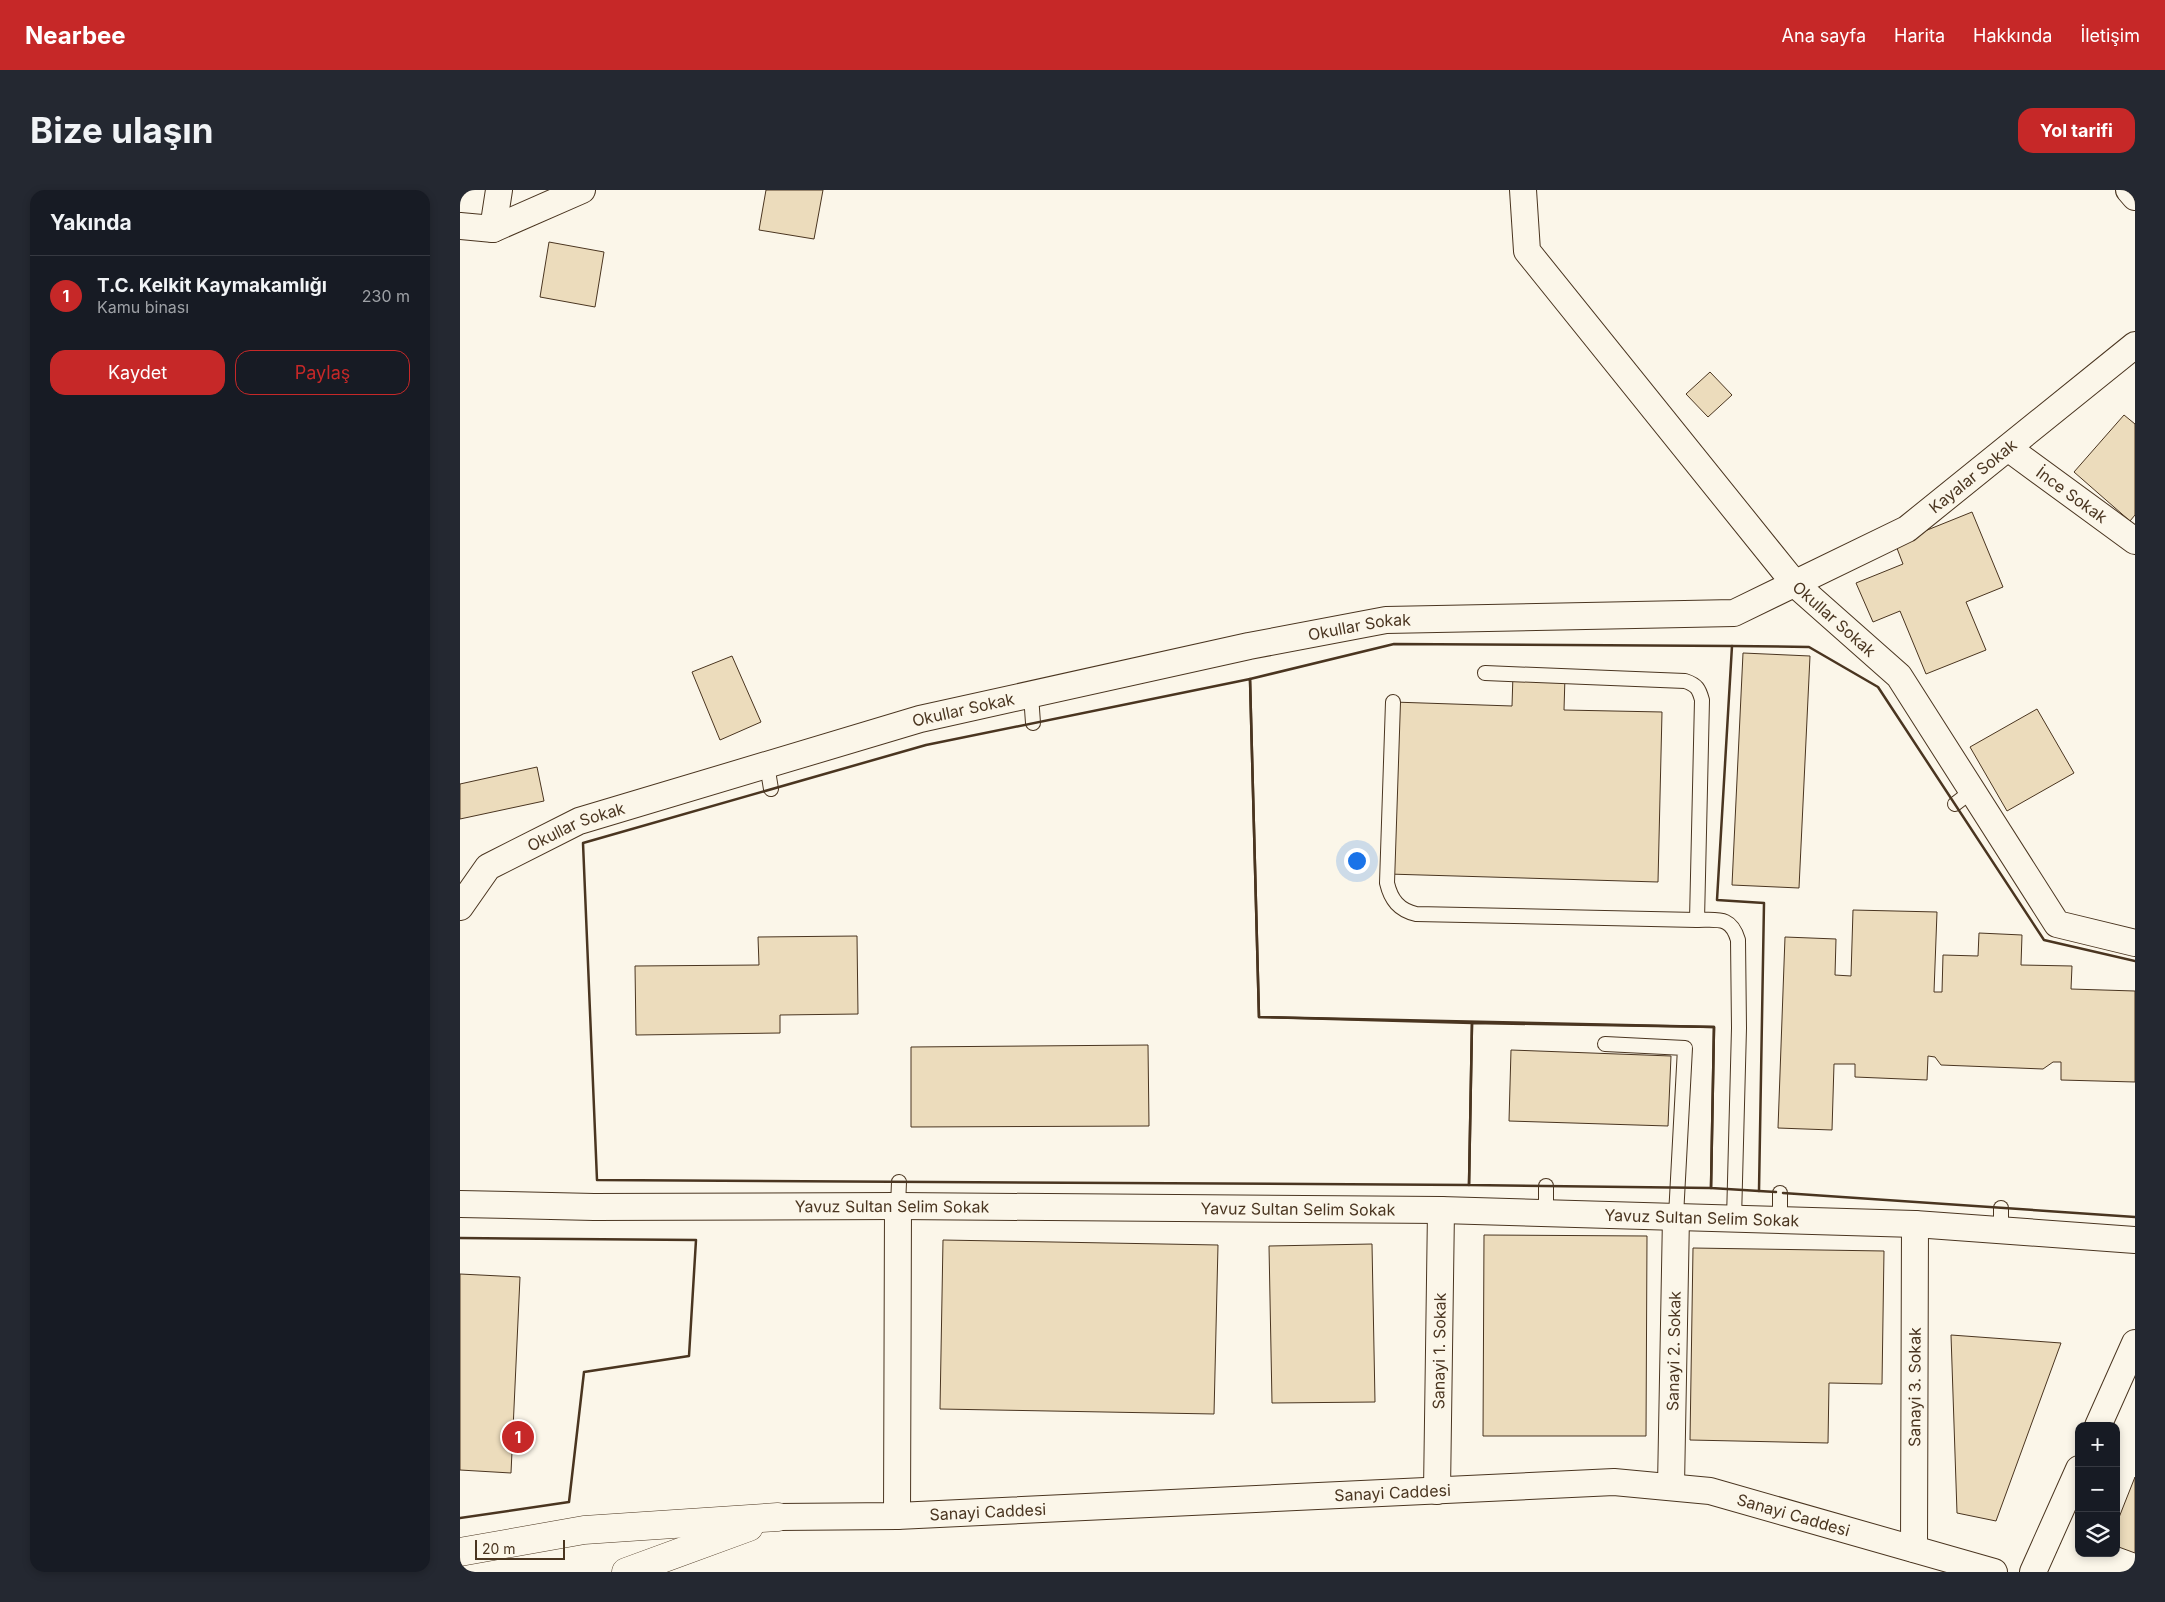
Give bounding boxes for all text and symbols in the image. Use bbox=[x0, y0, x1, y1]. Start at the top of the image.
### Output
text: Nearbee bbox=[25, 21, 126, 50]
text: Ana sayfa bbox=[1782, 25, 1866, 46]
text: Harita bbox=[1894, 25, 1945, 46]
text: Hakkında bbox=[1973, 25, 2052, 46]
text: İletişim bbox=[2080, 25, 2140, 46]
button: Yol tarifi bbox=[2018, 108, 2135, 153]
text: Bize ulaşın bbox=[30, 109, 214, 151]
text: Yakında bbox=[50, 210, 132, 235]
text: T.C. Kelkit Kaymakamlığı bbox=[97, 274, 327, 297]
text: 1 bbox=[63, 286, 69, 306]
text: 230 m bbox=[362, 286, 410, 306]
text: Kamu binası bbox=[97, 297, 189, 317]
button: Kaydet bbox=[50, 350, 225, 395]
button: Paylaş bbox=[235, 350, 410, 395]
street label: Kayalar Sokak bbox=[1925, 434, 2021, 517]
street label: İnce Sokak bbox=[2032, 462, 2111, 527]
street label: Okullar Sokak bbox=[1789, 577, 1880, 661]
street label: Okullar Sokak bbox=[1306, 609, 1411, 645]
street label: Okullar Sokak bbox=[910, 688, 1016, 731]
street label: Okullar Sokak bbox=[524, 798, 627, 856]
your location bbox=[1344, 848, 1370, 874]
street label: Yavuz Sultan Selim Sokak bbox=[795, 1196, 990, 1217]
street label: Yavuz Sultan Selim Sokak bbox=[1201, 1198, 1396, 1220]
street label: Yavuz Sultan Selim Sokak bbox=[1604, 1205, 1800, 1231]
street label: Sanayi 2. Sokak bbox=[1662, 1291, 1685, 1411]
street label: Sanayi 1. Sokak bbox=[1428, 1292, 1450, 1410]
street label: Sanayi 3. Sokak bbox=[1904, 1327, 1925, 1447]
pin: 1 bbox=[502, 1418, 534, 1456]
map controls bbox=[2075, 1422, 2120, 1557]
button: + bbox=[2075, 1422, 2120, 1467]
button: − bbox=[2075, 1467, 2120, 1512]
street label: Sanayi Caddesi bbox=[1334, 1480, 1451, 1505]
street label: Sanayi Caddesi bbox=[1735, 1489, 1852, 1540]
street label: Sanayi Caddesi bbox=[929, 1499, 1047, 1524]
button: layers bbox=[2075, 1512, 2120, 1557]
scale bar bbox=[475, 1537, 565, 1560]
text: 20 m bbox=[482, 1540, 516, 1557]

